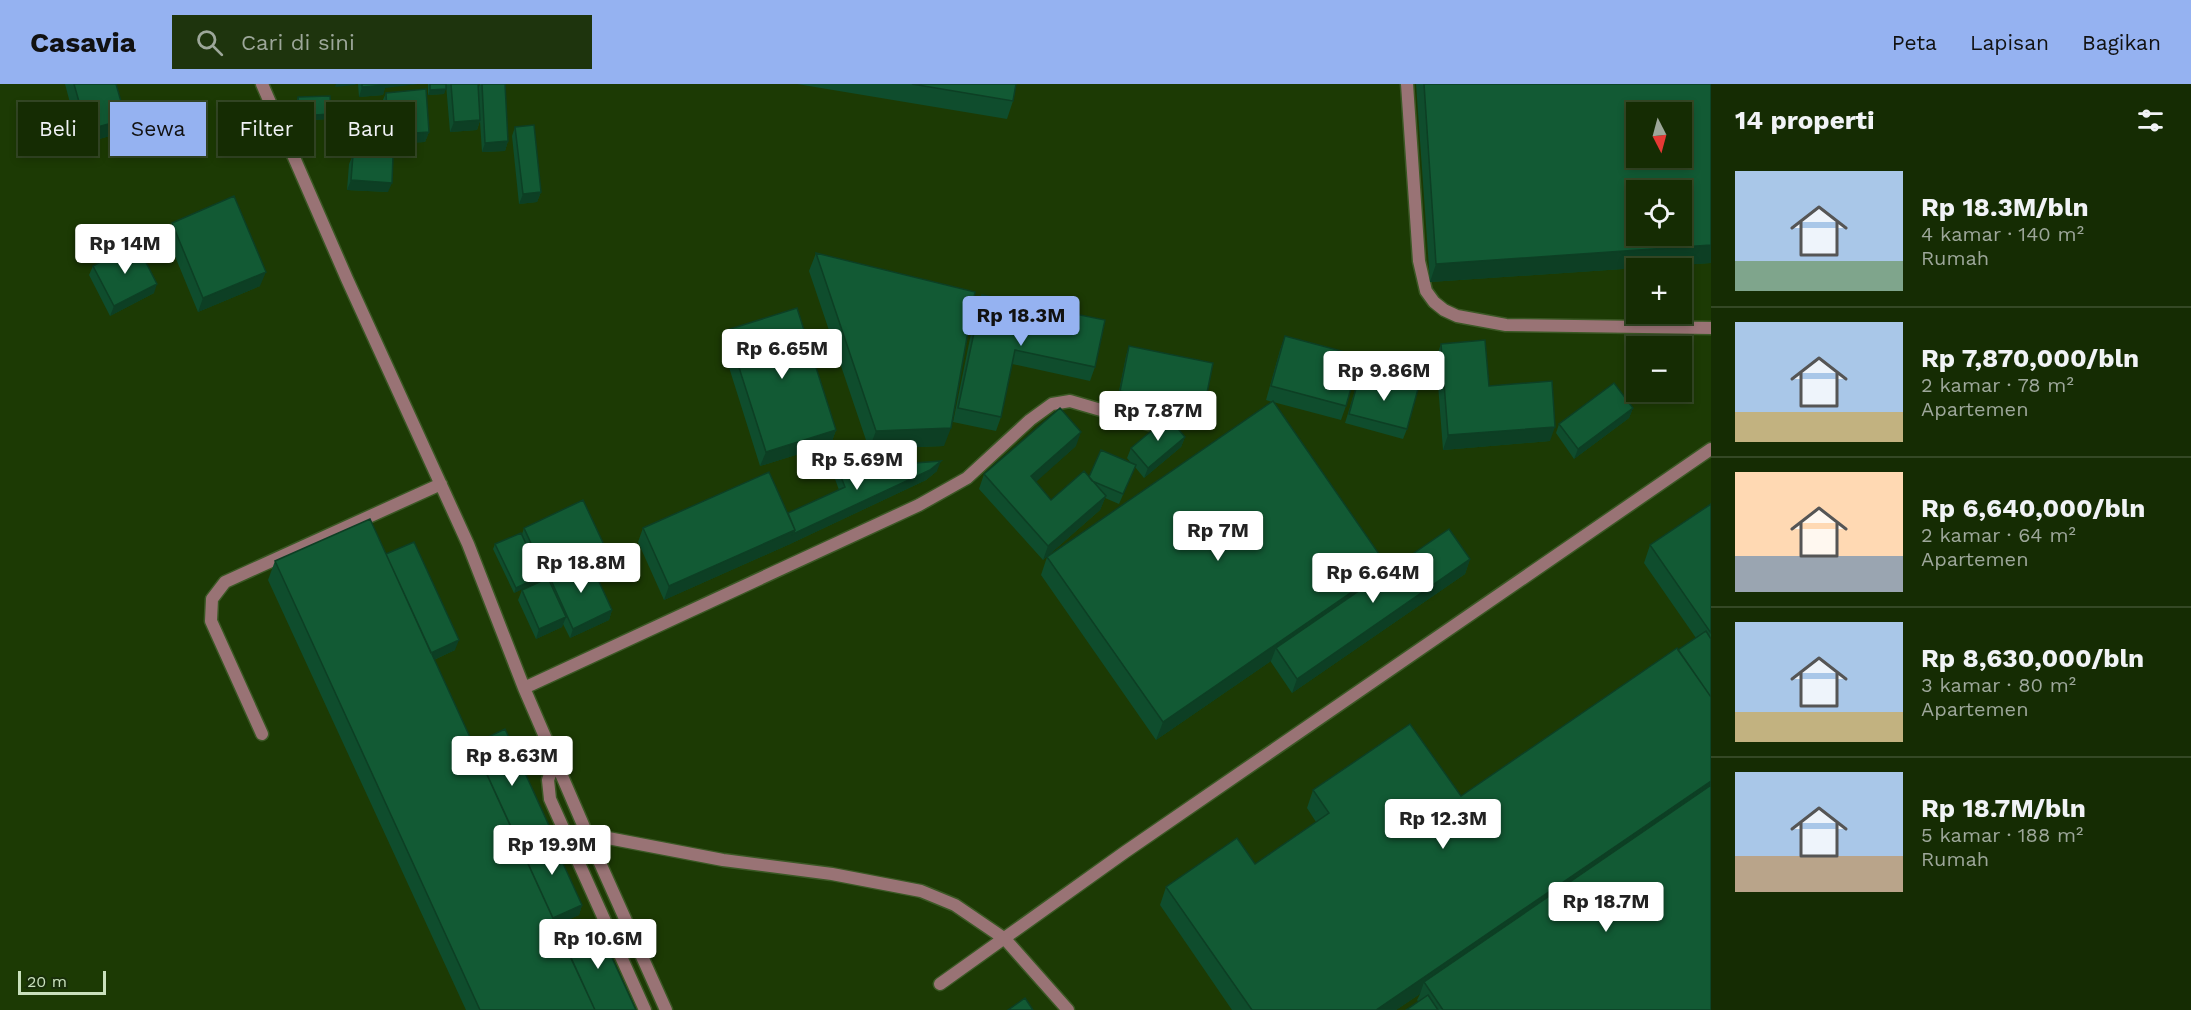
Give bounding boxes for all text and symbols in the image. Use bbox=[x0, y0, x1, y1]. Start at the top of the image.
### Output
search box bbox=[172, 15, 592, 69]
text: Casavia bbox=[30, 26, 136, 59]
icon: search bbox=[193, 26, 226, 59]
text: Cari di sini bbox=[241, 30, 355, 55]
text: Peta bbox=[1892, 30, 1937, 55]
text: Lapisan bbox=[1970, 30, 2049, 55]
text: Bagikan bbox=[2082, 30, 2161, 55]
chip: Beli bbox=[18, 102, 98, 156]
chip: Sewa bbox=[110, 102, 206, 156]
chip: Filter bbox=[218, 102, 314, 156]
chip: Baru bbox=[326, 102, 415, 156]
north arrow bbox=[1626, 102, 1692, 168]
map controls bbox=[1626, 102, 1692, 402]
icon: filters bbox=[2134, 104, 2167, 137]
text: 14 properti bbox=[1735, 105, 1874, 135]
button: locate bbox=[1626, 180, 1692, 246]
text: Rp 18.3M/bln bbox=[1921, 192, 2089, 222]
icon: home bbox=[1783, 195, 1855, 267]
text: 4 kamar · 140 m² bbox=[1921, 222, 2084, 246]
pin: Rp 14M bbox=[76, 224, 174, 275]
text: Rp 14M bbox=[89, 231, 161, 255]
text: Rumah bbox=[1921, 246, 1989, 270]
button: + bbox=[1626, 258, 1692, 324]
pin: Rp 18.3M bbox=[959, 296, 1083, 347]
text: Rp 18.3M bbox=[977, 303, 1065, 327]
pin: Rp 6.65M bbox=[720, 329, 844, 380]
text: Rp 6.65M bbox=[736, 336, 828, 360]
button: − bbox=[1626, 336, 1692, 402]
text: Rp 7,870,000/bln bbox=[1921, 343, 2139, 373]
icon: home bbox=[1783, 346, 1855, 418]
pin: Rp 9.86M bbox=[1322, 351, 1446, 402]
text: Rp 9.86M bbox=[1337, 358, 1431, 382]
text: 2 kamar · 78 m² bbox=[1921, 373, 2074, 397]
pin: Rp 7.87M bbox=[1096, 391, 1220, 442]
text: Apartemen bbox=[1921, 397, 2029, 421]
text: Rp 7.87M bbox=[1113, 398, 1203, 422]
pin: Rp 5.69M bbox=[795, 440, 919, 491]
text: Rp 5.69M bbox=[811, 447, 903, 471]
text: Rp 6,640,000/bln bbox=[1921, 493, 2145, 523]
icon: home bbox=[1783, 496, 1855, 568]
pin: Rp 7M bbox=[1176, 511, 1260, 562]
text: Rp 7M bbox=[1187, 518, 1249, 542]
text: 2 kamar · 64 m² bbox=[1921, 523, 2076, 547]
pin: Rp 18.8M bbox=[519, 543, 643, 594]
text: Apartemen bbox=[1921, 547, 2029, 571]
text: Rp 18.8M bbox=[536, 550, 626, 574]
pin: Rp 6.64M bbox=[1311, 553, 1435, 604]
text: Rp 6.64M bbox=[1326, 560, 1420, 584]
text: Rp 8,630,000/bln bbox=[1921, 643, 2144, 673]
icon: home bbox=[1783, 646, 1855, 718]
text: 3 kamar · 80 m² bbox=[1921, 673, 2076, 697]
text: Apartemen bbox=[1921, 697, 2029, 721]
pin: Rp 8.63M bbox=[450, 736, 574, 787]
text: Rp 8.63M bbox=[466, 743, 558, 767]
text: Rp 18.7M/bln bbox=[1921, 793, 2086, 823]
icon: home bbox=[1783, 796, 1855, 868]
pin: Rp 12.3M bbox=[1381, 799, 1505, 850]
text: Rp 12.3M bbox=[1399, 806, 1487, 830]
text: 5 kamar · 188 m² bbox=[1921, 823, 2083, 847]
pin: Rp 19.9M bbox=[490, 825, 614, 876]
text: Rp 19.9M bbox=[508, 832, 597, 856]
text: Rumah bbox=[1921, 847, 1989, 871]
pin: Rp 18.7M bbox=[1544, 882, 1668, 933]
text: Rp 18.7M bbox=[1563, 889, 1649, 913]
pin: Rp 10.6M bbox=[536, 919, 660, 970]
text: Rp 10.6M bbox=[553, 926, 643, 950]
scale bar bbox=[18, 968, 106, 996]
text: 20 m bbox=[27, 972, 67, 991]

